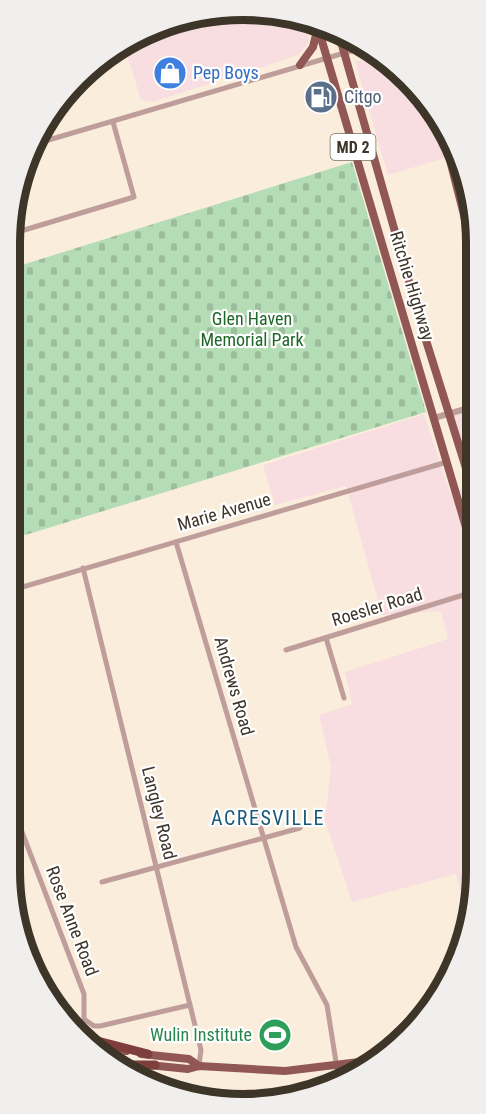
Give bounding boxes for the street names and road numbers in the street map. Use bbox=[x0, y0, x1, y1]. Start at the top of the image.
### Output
road number: MD 2 bbox=[330, 134, 376, 160]
street label: Ritchie Highway bbox=[386, 229, 439, 344]
street label: Marie Avenue bbox=[175, 488, 273, 535]
street label: Roesler Road bbox=[329, 583, 425, 630]
street label: Andrews Road bbox=[210, 634, 259, 738]
street label: Langley Road bbox=[138, 764, 181, 862]
street label: Rose Anne Road bbox=[42, 863, 103, 979]

